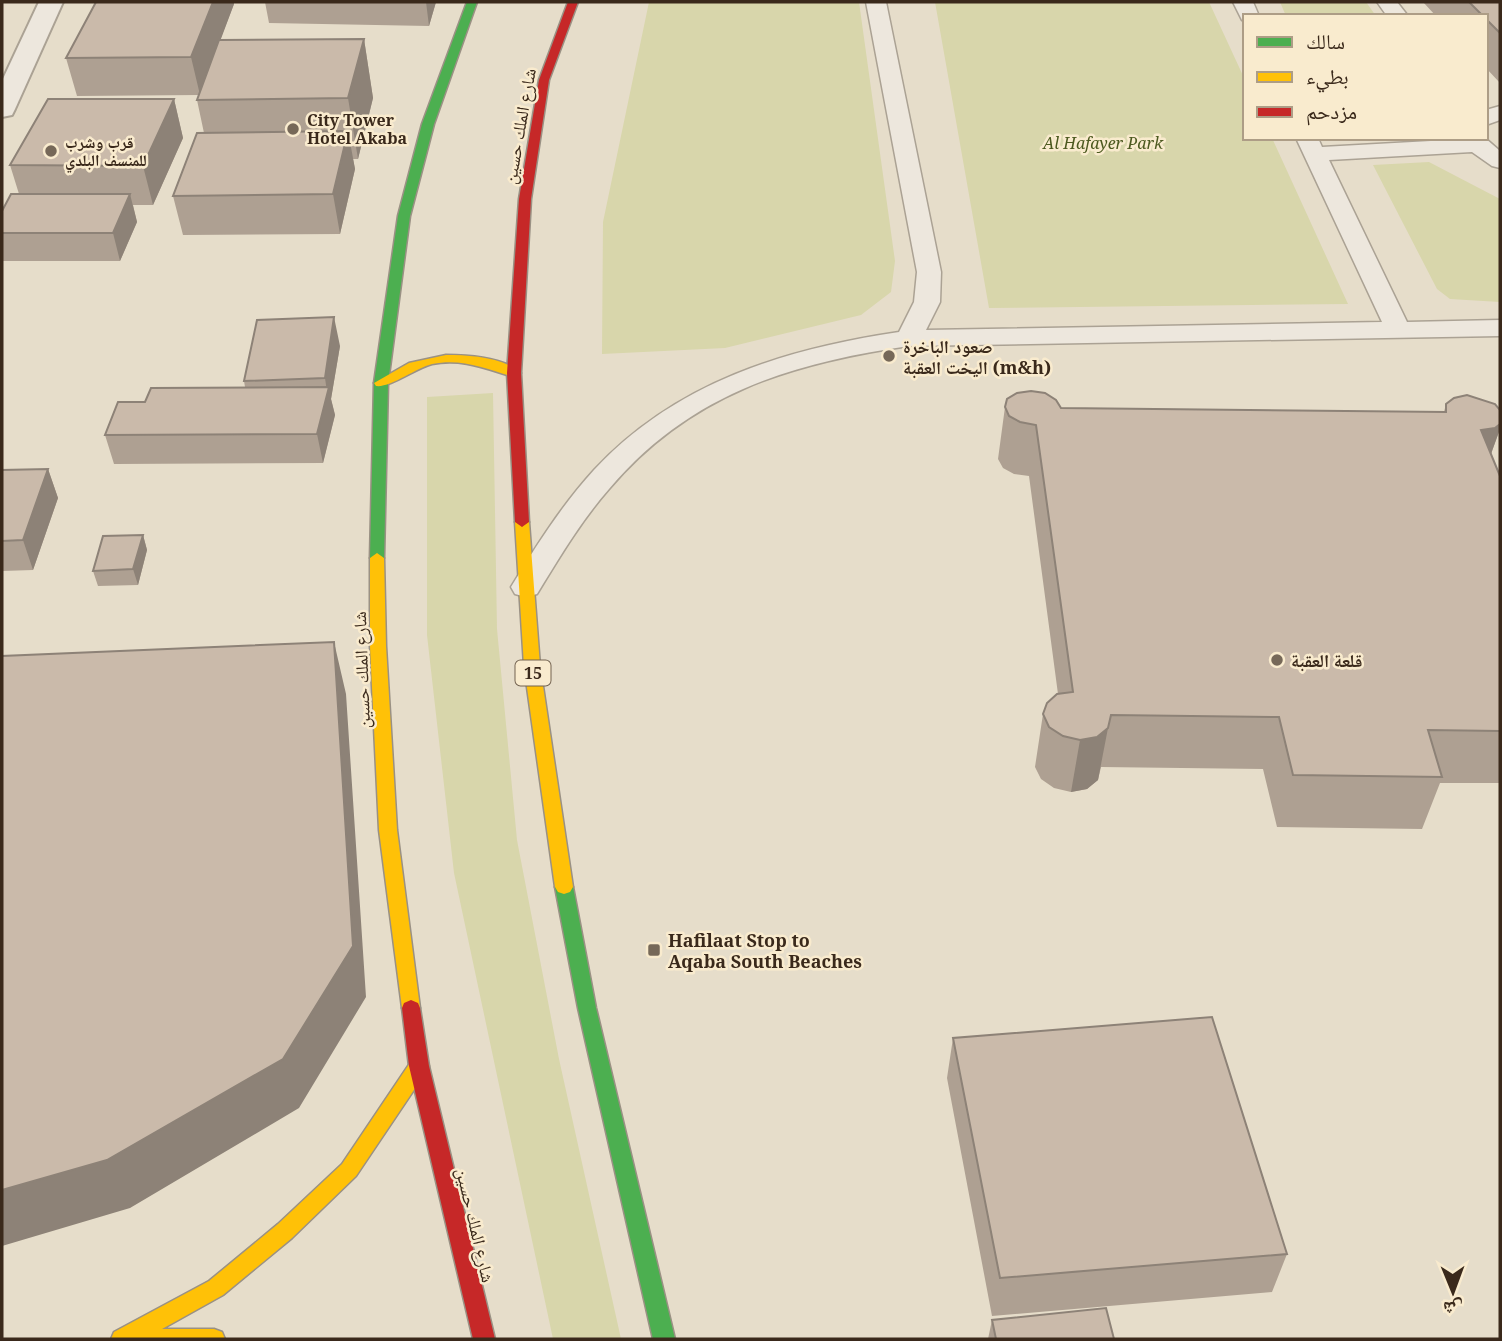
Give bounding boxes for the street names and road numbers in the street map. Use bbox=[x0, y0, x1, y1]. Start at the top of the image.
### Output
street label: شارع الملك حسين bbox=[497, 66, 541, 186]
street label: شارع الملك حسين bbox=[347, 611, 375, 729]
road number: 15 bbox=[516, 660, 550, 686]
street label: شارع الملك حسين bbox=[451, 1165, 501, 1285]

